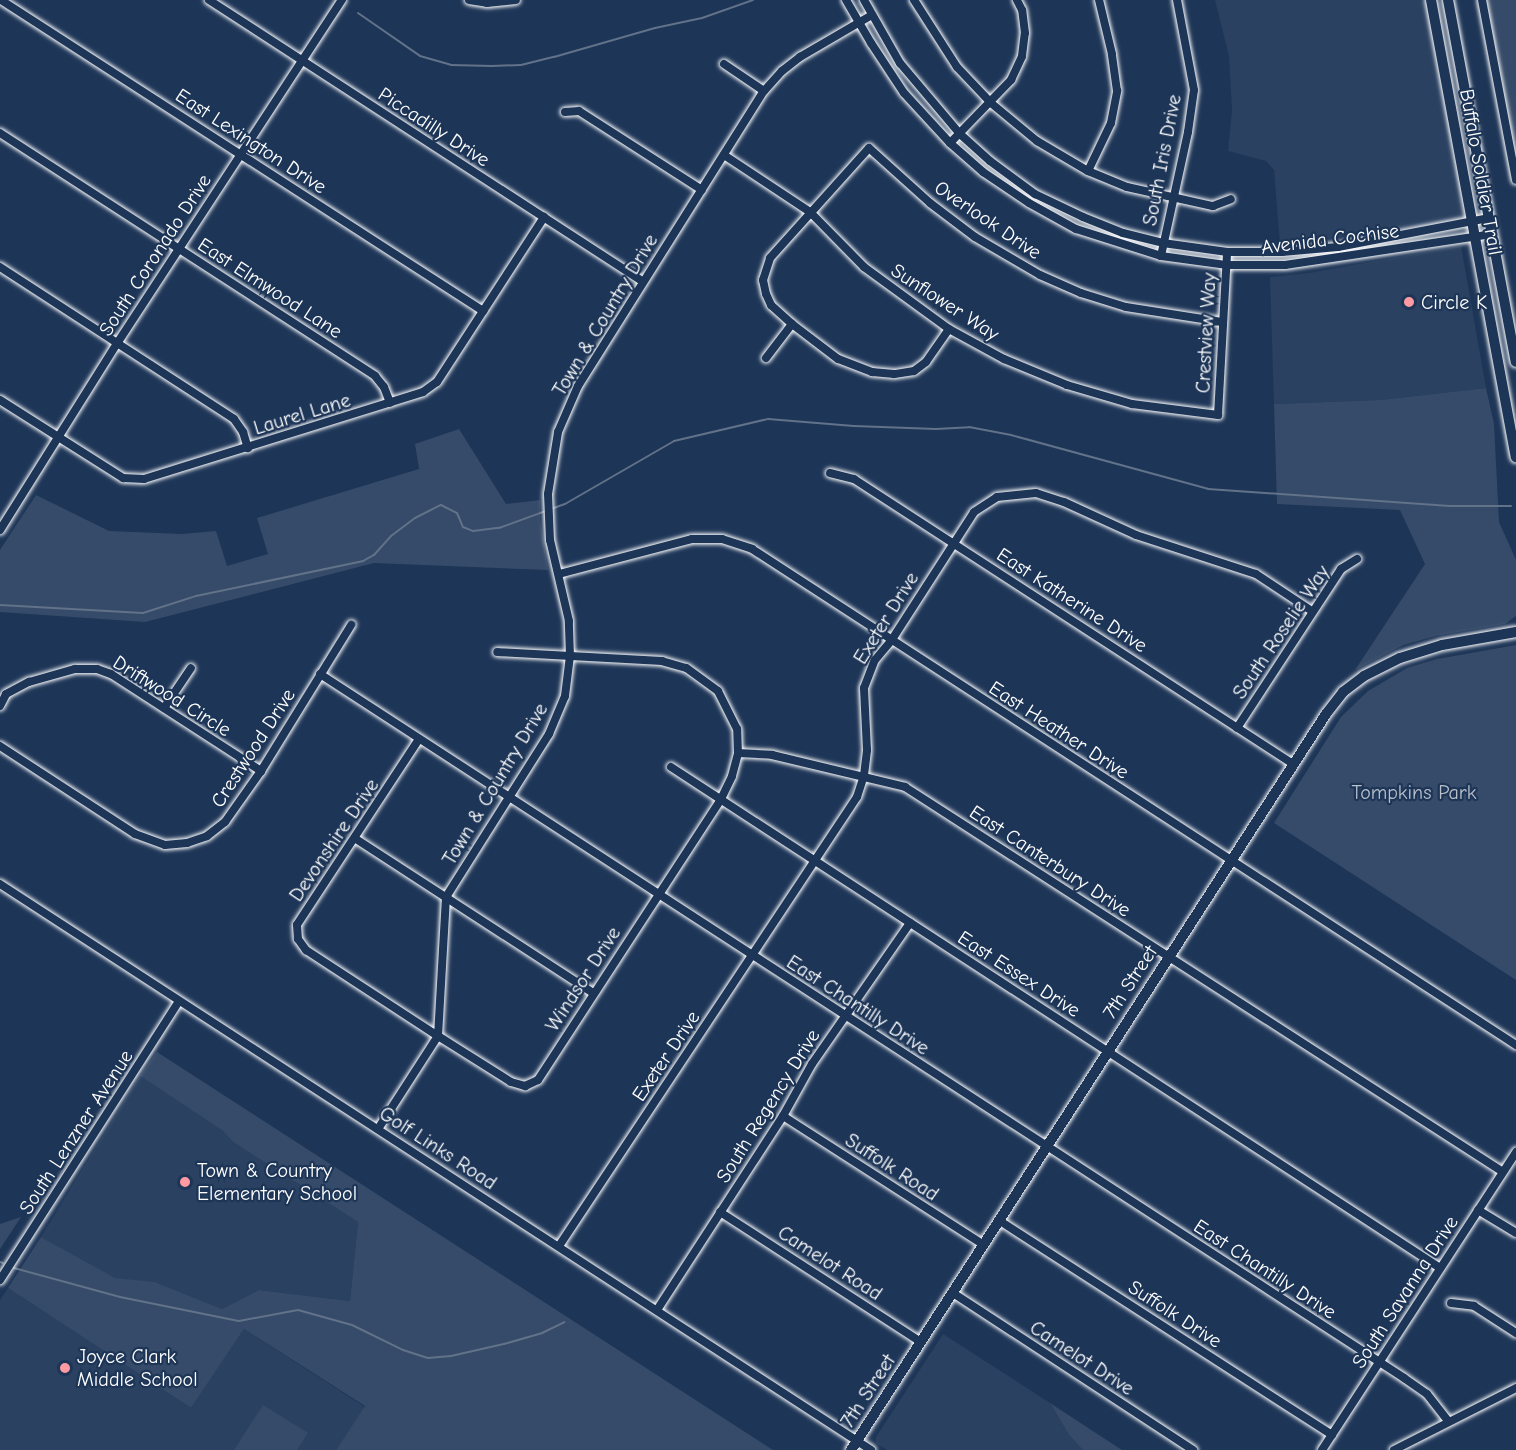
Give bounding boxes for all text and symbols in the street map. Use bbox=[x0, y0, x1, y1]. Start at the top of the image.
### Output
street label: Piccadilly Drive bbox=[374, 82, 494, 172]
street label: East Lexington Drive bbox=[171, 83, 331, 199]
street label: Buffalo Soldier Trail bbox=[1455, 87, 1507, 257]
street label: South Iris Drive bbox=[1138, 92, 1186, 228]
street label: South Coronado Drive bbox=[94, 170, 216, 340]
street label: Overlook Drive bbox=[930, 175, 1046, 265]
street label: Avenida Cochise bbox=[1260, 219, 1400, 259]
street label: Town & Country Drive bbox=[547, 230, 663, 400]
street label: East Elmwood Lane bbox=[193, 232, 347, 344]
street label: Sunflower Way bbox=[886, 258, 1004, 346]
street label: Crestview Way bbox=[1191, 272, 1221, 394]
place label: Circle K bbox=[1421, 290, 1487, 314]
marker: Circle K bbox=[1402, 295, 1416, 309]
street label: Laurel Lane bbox=[251, 388, 353, 440]
street label: East Katherine Drive bbox=[992, 542, 1152, 658]
street label: South Roselie Way bbox=[1227, 561, 1335, 703]
street label: Exeter Drive bbox=[848, 568, 924, 668]
street label: Driftwood Circle bbox=[109, 650, 235, 742]
street label: East Heather Drive bbox=[985, 676, 1133, 784]
street label: Crestwood Drive bbox=[206, 684, 300, 812]
street label: Town & Country Drive bbox=[437, 699, 553, 869]
street label: Devonshire Drive bbox=[284, 774, 384, 906]
park label: Tompkins Park bbox=[1352, 780, 1476, 804]
street label: East Canterbury Drive bbox=[965, 800, 1135, 922]
street label: Windsor Drive bbox=[540, 922, 626, 1036]
street label: East Essex Drive bbox=[953, 926, 1085, 1022]
street label: 7th Street bbox=[1097, 941, 1163, 1023]
street label: East Chantilly Drive bbox=[782, 950, 934, 1060]
street label: Exeter Drive bbox=[627, 1006, 705, 1106]
street label: South Regency Drive bbox=[711, 1025, 825, 1187]
street label: South Lenzner Avenue bbox=[14, 1045, 138, 1219]
street label: Golf Links Road bbox=[375, 1101, 501, 1195]
street label: Suffolk Road bbox=[841, 1128, 943, 1206]
place label: Town & Country Elementary School bbox=[197, 1158, 357, 1205]
marker: Town & Country Elementary School bbox=[178, 1175, 192, 1189]
street label: South Savanna Drive bbox=[1347, 1211, 1463, 1373]
street label: East Chantilly Drive bbox=[1189, 1214, 1341, 1324]
street label: Camelot Road bbox=[773, 1220, 887, 1306]
street label: Suffolk Drive bbox=[1124, 1275, 1226, 1353]
street label: Camelot Drive bbox=[1025, 1315, 1139, 1401]
place label: Joyce Clark Middle School bbox=[77, 1344, 198, 1391]
street label: 7th Street bbox=[835, 1350, 901, 1432]
marker: Joyce Clark Middle School bbox=[58, 1361, 72, 1375]

